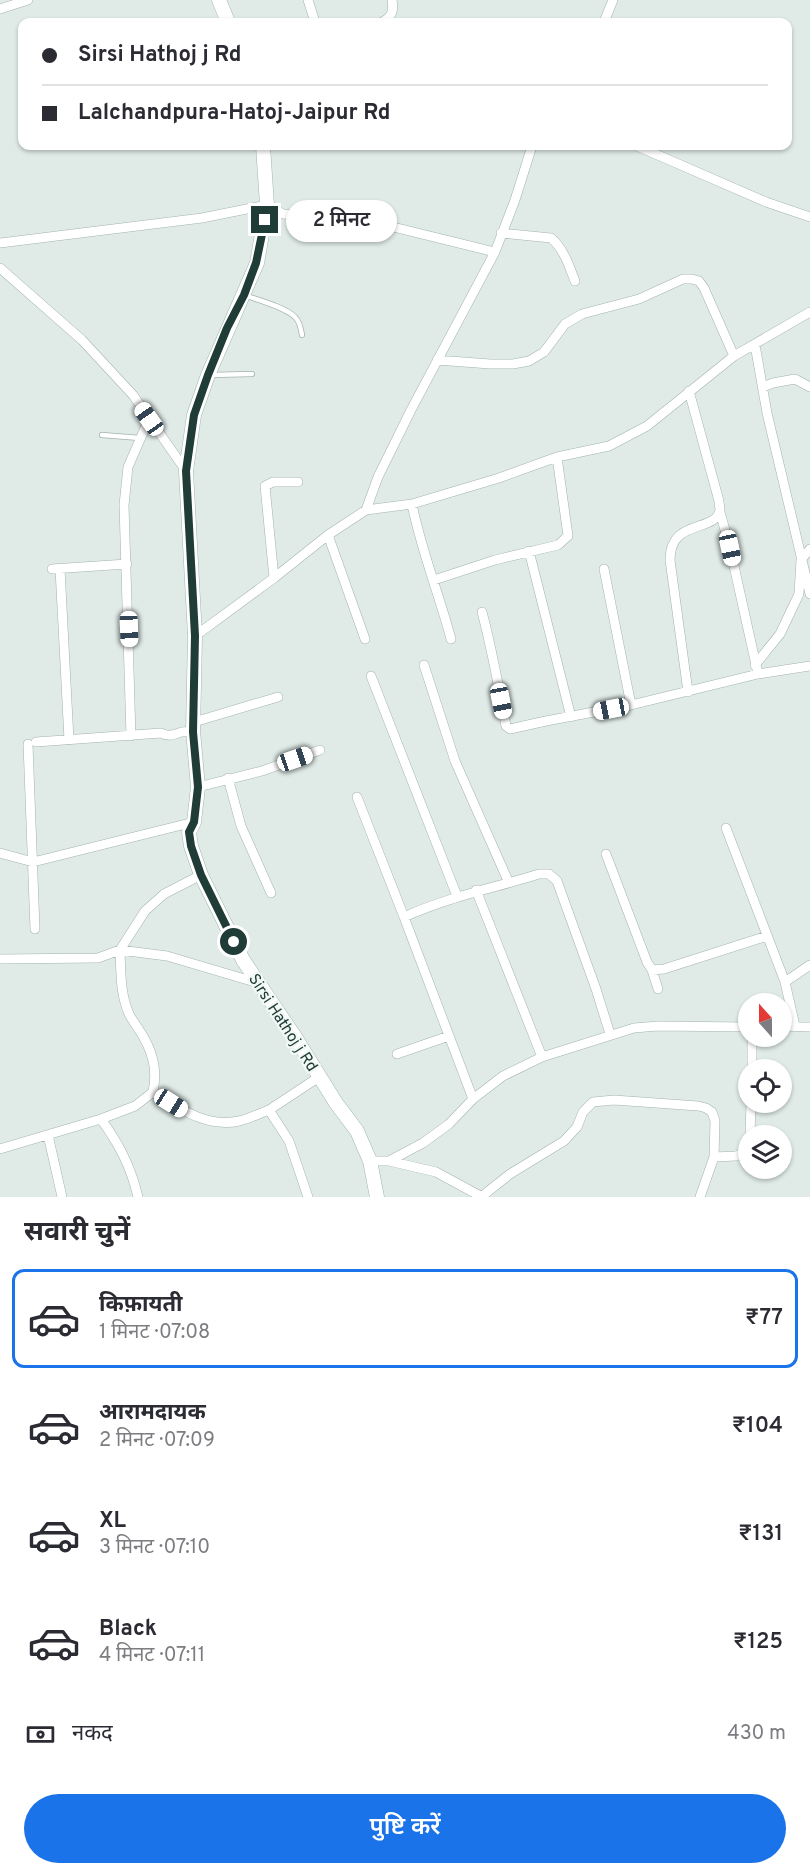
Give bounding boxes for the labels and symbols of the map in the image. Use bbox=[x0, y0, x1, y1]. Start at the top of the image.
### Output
callout: 2 मिनट bbox=[286, 199, 397, 241]
route end bbox=[251, 206, 278, 233]
car bbox=[131, 399, 167, 439]
car bbox=[717, 529, 743, 567]
car bbox=[119, 611, 139, 647]
car bbox=[489, 682, 513, 720]
car bbox=[592, 697, 630, 721]
car bbox=[275, 745, 315, 773]
route start bbox=[220, 928, 247, 955]
street label: Sirsi Hathoj j Rd bbox=[243, 970, 321, 1076]
north arrow bbox=[738, 993, 792, 1047]
car bbox=[151, 1086, 191, 1120]

